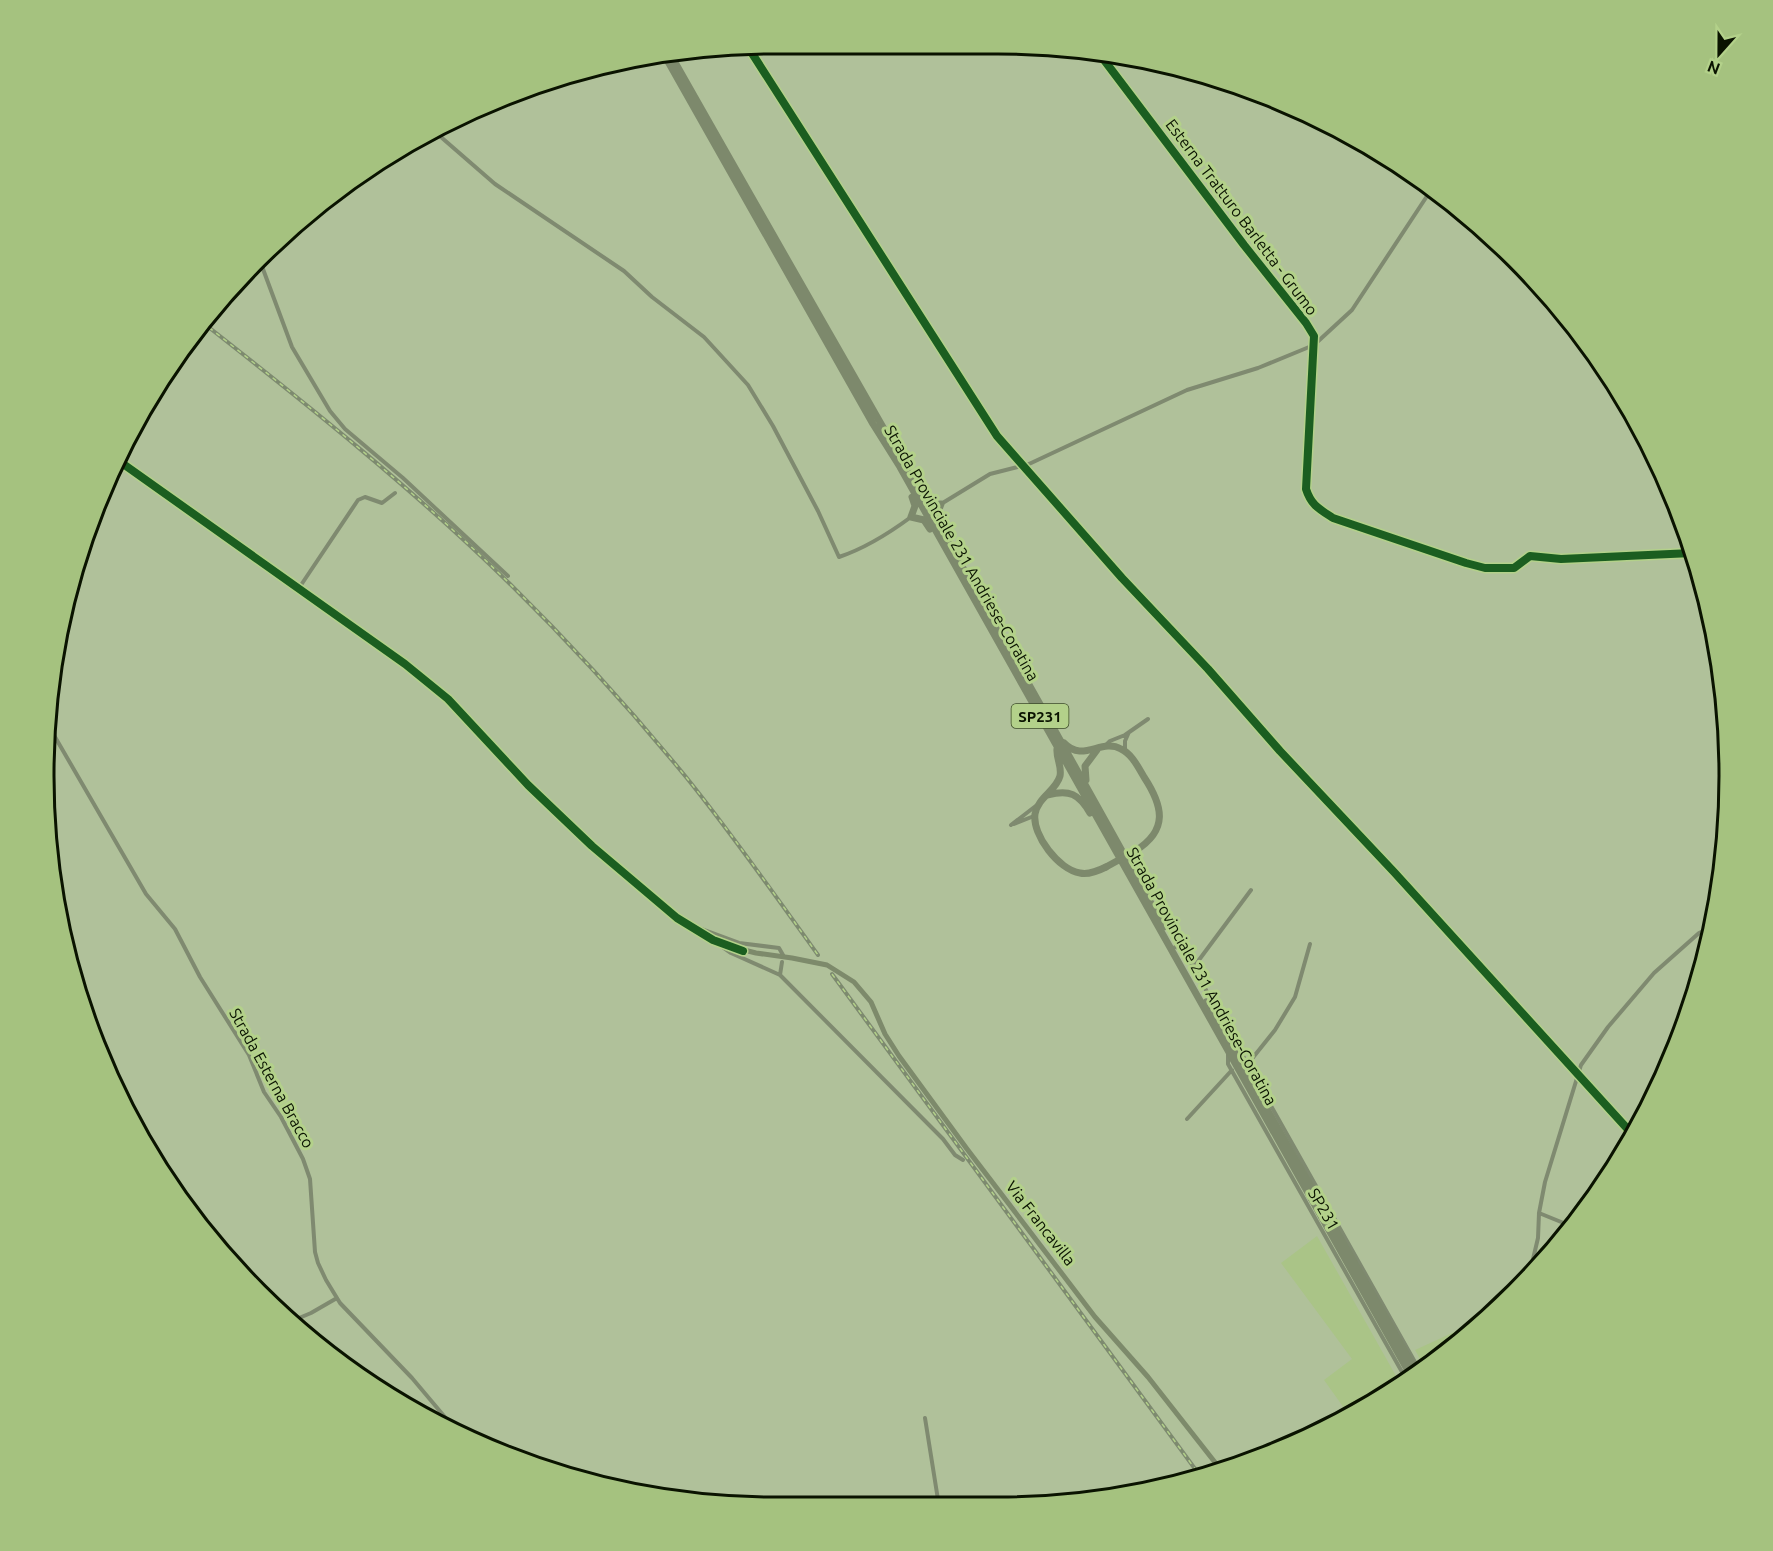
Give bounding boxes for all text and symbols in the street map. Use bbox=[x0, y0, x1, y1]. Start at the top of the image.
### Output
north arrow bbox=[1689, 24, 1749, 84]
text: N bbox=[1705, 57, 1722, 79]
street label: Esterna Tratturo Barletta - Grumo bbox=[1162, 115, 1322, 319]
street label: Strada Provinciale 231 Andriese-Coratina bbox=[881, 422, 1043, 684]
road number: SP231 bbox=[1012, 704, 1068, 728]
street label: Strada Provinciale 231 Andriese-Coratina bbox=[1123, 844, 1281, 1108]
street label: Strada Esterna Bracco bbox=[226, 1005, 318, 1151]
street label: Via Francavilla bbox=[1003, 1177, 1079, 1269]
street label: SP231 bbox=[1305, 1185, 1343, 1233]

